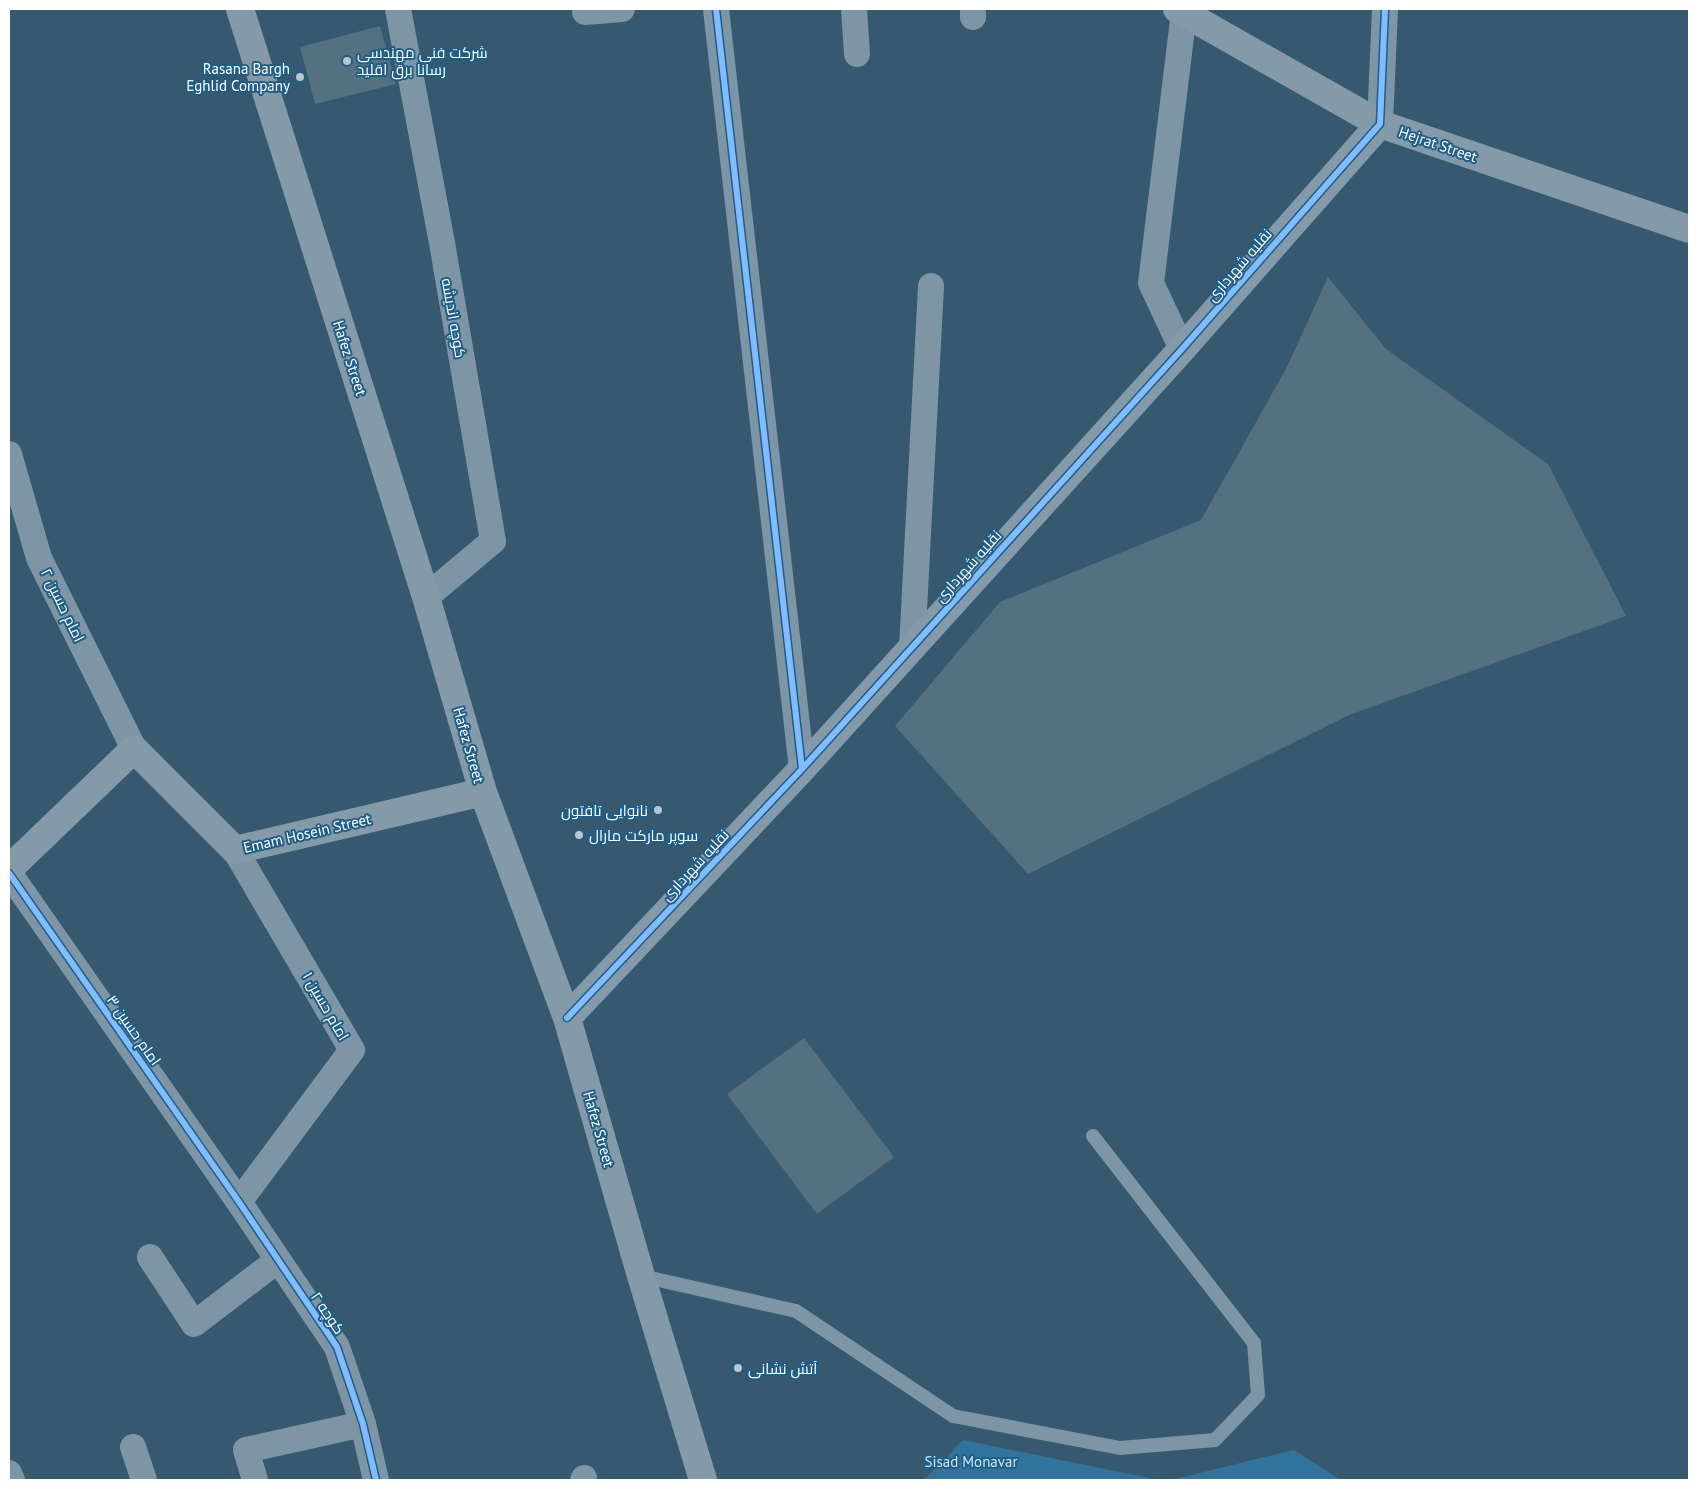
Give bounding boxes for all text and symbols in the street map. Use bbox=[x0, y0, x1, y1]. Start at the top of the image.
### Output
place label: شرکت فنی مهندسی رسانا برق اقلید bbox=[357, 43, 488, 80]
marker: شرکت فنی مهندسی رسانا برق اقلید bbox=[341, 55, 353, 67]
place label: Rasana Bargh Eghlid Company bbox=[186, 59, 290, 95]
marker: Rasana Bargh Eghlid Company bbox=[294, 71, 306, 83]
street label: Hejrat Street bbox=[1396, 122, 1480, 166]
street label: نقلیه شهرداری bbox=[1202, 225, 1277, 306]
street label: کوچه اندیشه bbox=[437, 277, 470, 360]
street label: Hafez Street bbox=[329, 318, 371, 398]
street label: نقلیه شهرداری bbox=[931, 526, 1006, 607]
street label: امام حسین ۲ bbox=[36, 565, 89, 645]
street label: Hafez Street bbox=[449, 705, 489, 785]
place label: نانوایی تافتون bbox=[561, 801, 648, 821]
marker: نانوایی تافتون bbox=[652, 804, 664, 816]
street label: Emam Hosein Street bbox=[241, 809, 373, 857]
street label: نقلیه شهرداری bbox=[657, 825, 734, 905]
place label: سوپر مارکت مارال bbox=[589, 826, 698, 846]
marker: سوپر مارکت مارال bbox=[573, 829, 585, 841]
street label: امام حسین ۱ bbox=[298, 968, 353, 1044]
street label: امام حسین ۳ bbox=[102, 991, 165, 1070]
street label: Hafez Street bbox=[579, 1089, 619, 1169]
street label: کوچه ۲ bbox=[306, 1288, 349, 1338]
place label: آتش نشانی bbox=[748, 1359, 817, 1379]
marker: آتش نشانی bbox=[732, 1362, 744, 1374]
park label: Sisad Monavar bbox=[924, 1452, 1018, 1471]

